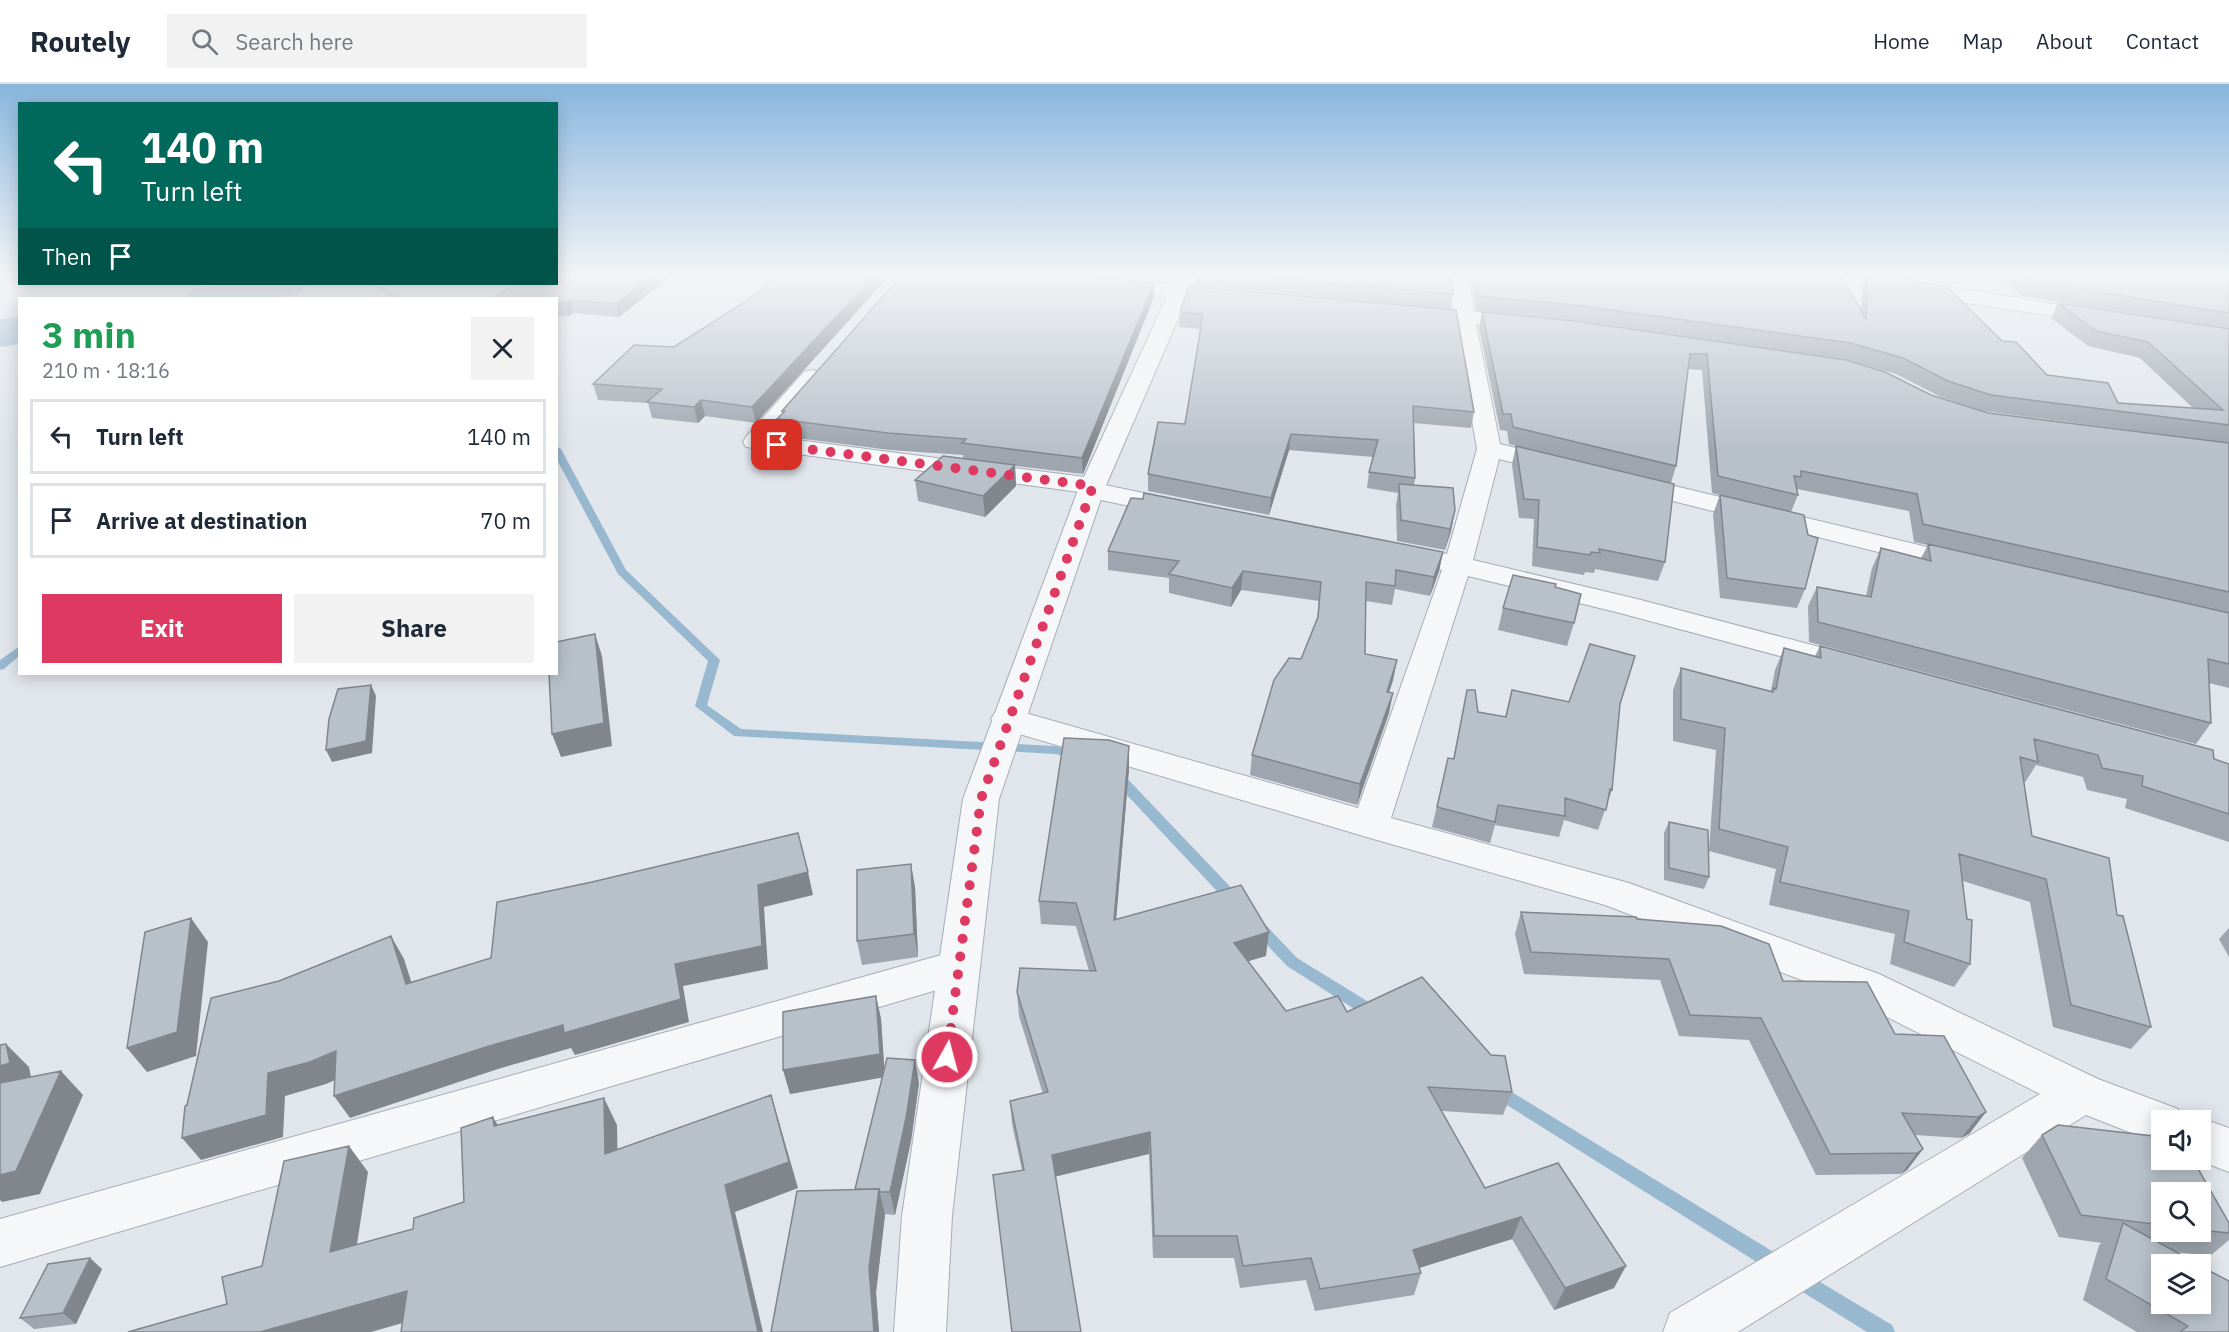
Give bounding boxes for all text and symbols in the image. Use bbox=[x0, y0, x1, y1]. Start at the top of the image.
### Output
search box bbox=[167, 14, 587, 68]
text: Routely bbox=[30, 23, 131, 60]
icon: search bbox=[188, 25, 221, 58]
text: Search here bbox=[236, 27, 354, 56]
text: Home bbox=[1873, 27, 1930, 55]
text: Map bbox=[1963, 27, 2003, 55]
text: About bbox=[2036, 27, 2093, 55]
text: Contact bbox=[2126, 27, 2199, 55]
text: 140 m bbox=[141, 120, 264, 175]
icon: left bbox=[42, 126, 120, 204]
text: Turn left bbox=[141, 173, 242, 208]
icon: arrive bbox=[104, 240, 137, 273]
text: Then bbox=[42, 242, 92, 271]
text: 3 min bbox=[42, 311, 136, 358]
button: close bbox=[471, 317, 534, 380]
text: 210 m · 18:16 bbox=[42, 357, 170, 384]
pin bbox=[751, 419, 802, 470]
icon: left bbox=[45, 420, 78, 453]
text: Turn left bbox=[96, 422, 184, 451]
text: 140 m bbox=[467, 422, 531, 451]
icon: arrive bbox=[760, 428, 793, 461]
icon: arrive bbox=[45, 504, 78, 537]
text: Arrive at destination bbox=[96, 506, 307, 535]
text: 70 m bbox=[480, 506, 531, 535]
button: Exit bbox=[42, 594, 282, 663]
button: Share bbox=[294, 594, 534, 663]
position arrow bbox=[915, 1025, 979, 1089]
map controls bbox=[2151, 1110, 2211, 1314]
button: sound bbox=[2151, 1110, 2211, 1170]
button: search bbox=[2151, 1182, 2211, 1242]
button: layers bbox=[2151, 1254, 2211, 1314]

